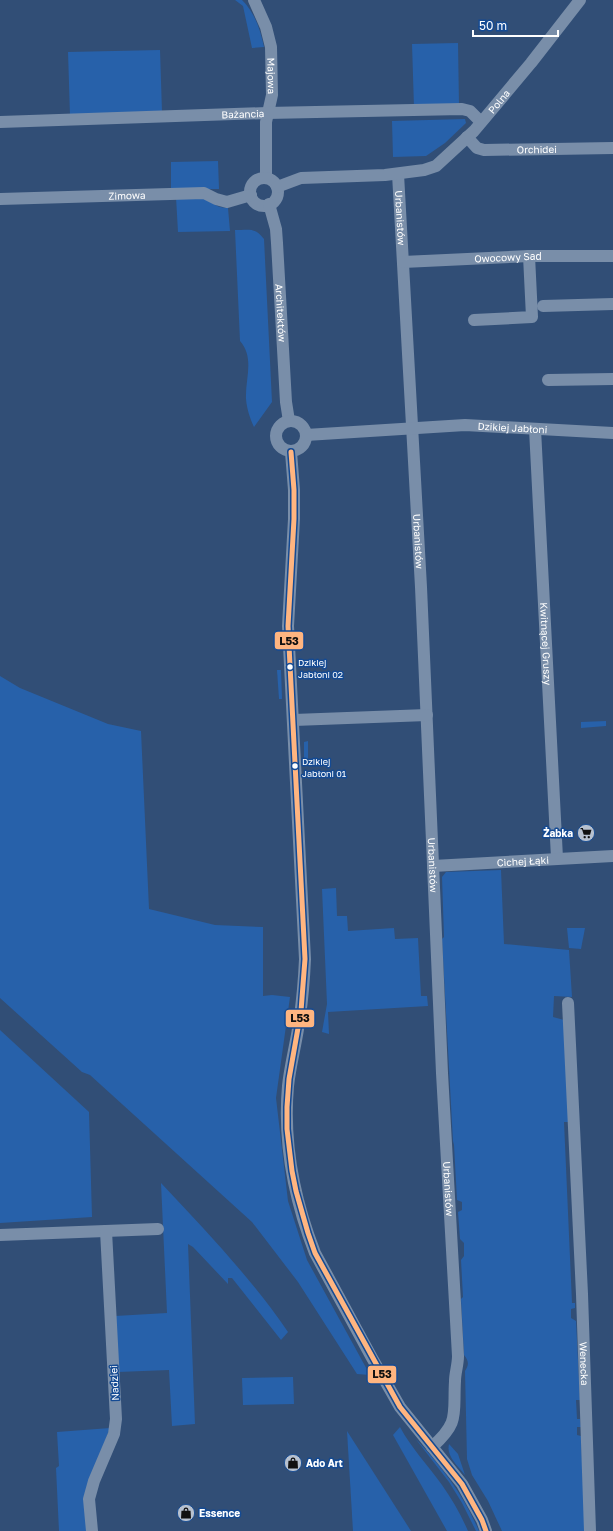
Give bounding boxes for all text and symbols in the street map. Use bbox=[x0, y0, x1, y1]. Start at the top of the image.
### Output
scale bar bbox=[473, 12, 558, 38]
text: 50 m bbox=[479, 18, 507, 33]
street label: Majowa bbox=[265, 57, 278, 94]
street label: Polna bbox=[485, 87, 512, 116]
street label: Bażancia bbox=[221, 107, 265, 121]
street label: Orchidei bbox=[517, 143, 557, 155]
street label: Zimowa bbox=[108, 189, 146, 202]
street label: Urbanistów bbox=[393, 190, 408, 246]
street label: Owocowy Sad bbox=[474, 250, 542, 265]
street label: Architektów bbox=[273, 283, 289, 342]
street label: Dzikiej Jabłoni bbox=[478, 420, 548, 435]
street label: Urbanistów bbox=[411, 514, 426, 569]
street label: Kwitnącej Gruszy bbox=[538, 602, 554, 686]
line badge: L53 bbox=[274, 631, 304, 650]
text: L53 bbox=[279, 634, 299, 647]
place label: Dzikiej Jabłoni 02 bbox=[298, 657, 343, 680]
marker: Dzikiej Jabłoni 02 bbox=[285, 662, 295, 672]
place label: Dzikiej Jabłoni 01 bbox=[302, 756, 347, 779]
marker: Dzikiej Jabłoni 01 bbox=[290, 761, 300, 771]
supermarket icon: Żabka bbox=[576, 823, 596, 843]
place label: Żabka bbox=[543, 827, 573, 839]
street label: Urbanistów bbox=[426, 837, 440, 893]
street label: Cichej Łąki bbox=[497, 854, 549, 868]
line badge: L53 bbox=[285, 1009, 315, 1028]
text: L53 bbox=[290, 1011, 310, 1024]
street label: Urbanistów bbox=[441, 1161, 456, 1217]
street label: Wenecka bbox=[578, 1342, 591, 1386]
street label: Nadziei bbox=[107, 1365, 121, 1401]
line badge: L53 bbox=[367, 1365, 397, 1384]
text: L53 bbox=[372, 1367, 392, 1380]
shop icon: Ado Art bbox=[283, 1453, 303, 1473]
place label: Ado Art bbox=[306, 1457, 343, 1469]
shop icon: Essence bbox=[176, 1503, 196, 1523]
place label: Essence bbox=[199, 1507, 240, 1519]

